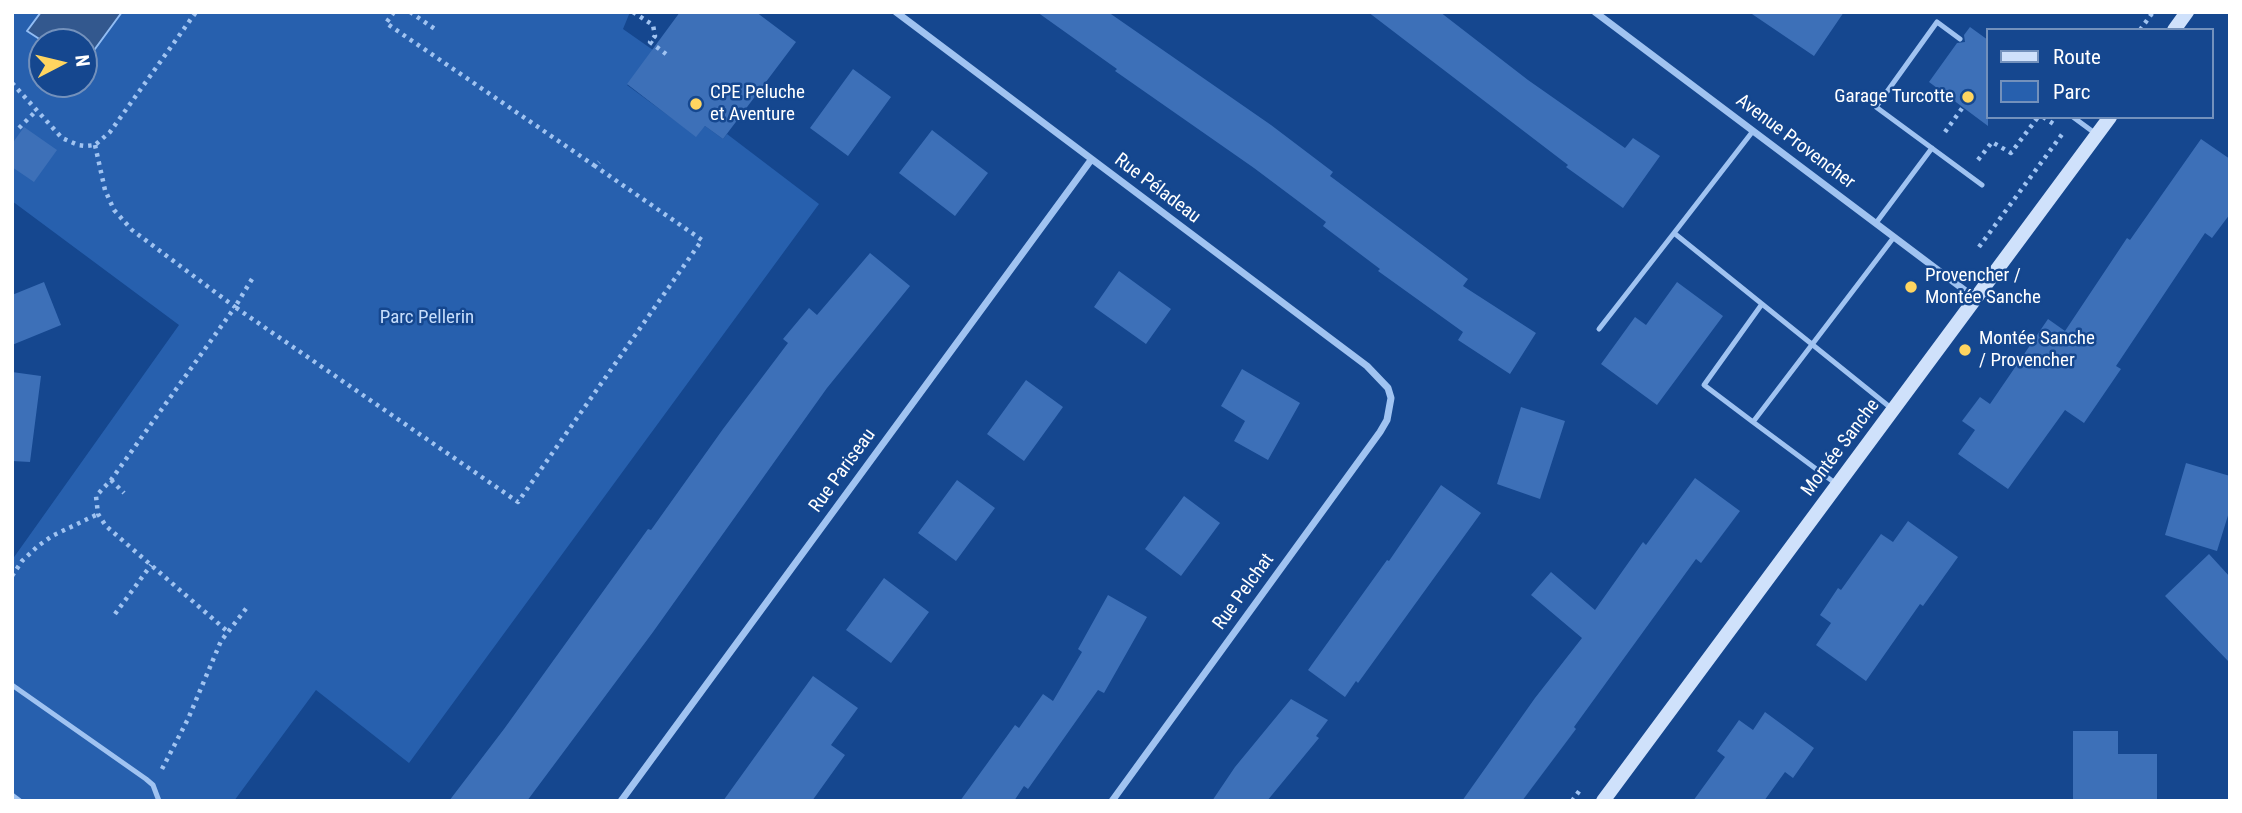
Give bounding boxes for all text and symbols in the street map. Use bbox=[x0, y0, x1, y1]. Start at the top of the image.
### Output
north arrow bbox=[28, 28, 98, 98]
legend bbox=[1986, 28, 2214, 119]
text: Route bbox=[2053, 45, 2101, 69]
text: N bbox=[70, 53, 94, 68]
text: Parc bbox=[2053, 80, 2091, 104]
place label: CPE Peluche et Aventure bbox=[710, 82, 805, 126]
place label: Garage Turcotte bbox=[1834, 86, 1954, 108]
marker: Garage Turcotte bbox=[1960, 89, 1976, 105]
street label: Avenue Provencher bbox=[1731, 90, 1859, 194]
marker: CPE Peluche et Aventure bbox=[688, 96, 704, 112]
street label: Rue Péladeau bbox=[1109, 149, 1205, 229]
place label: Provencher / Montée Sanche bbox=[1925, 265, 2041, 309]
marker: Provencher / Montée Sanche bbox=[1903, 279, 1919, 295]
park label: Parc Pellerin bbox=[380, 307, 474, 329]
place label: Montée Sanche / Provencher bbox=[1979, 328, 2095, 372]
marker: Montée Sanche / Provencher bbox=[1957, 342, 1973, 358]
street label: Montée Sanche bbox=[1797, 395, 1885, 501]
street label: Rue Pariseau bbox=[805, 425, 881, 517]
street label: Rue Pelchat bbox=[1209, 549, 1279, 635]

